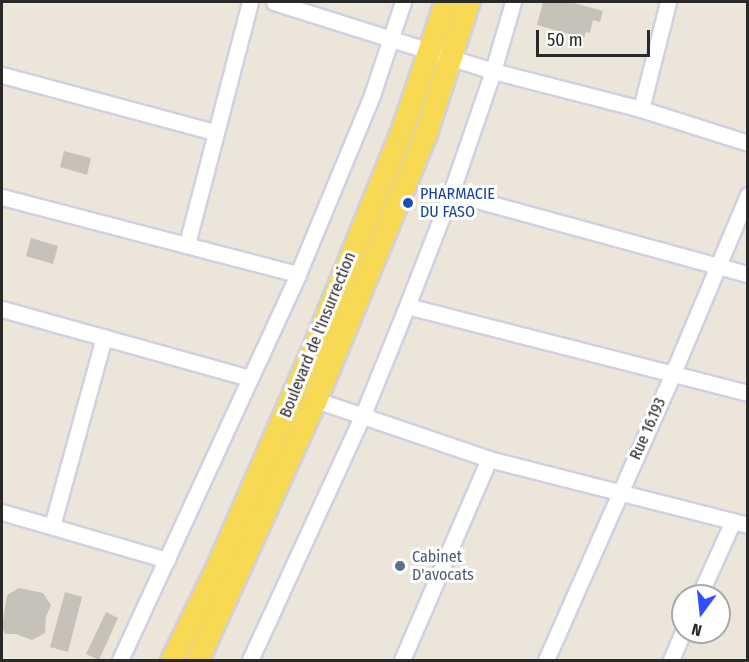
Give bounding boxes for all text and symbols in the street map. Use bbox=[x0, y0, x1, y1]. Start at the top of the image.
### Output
scale bar bbox=[539, 18, 653, 56]
text: 50 m bbox=[547, 29, 583, 51]
place label: PHARMACIE DU FASO bbox=[420, 184, 495, 222]
marker: PHARMACIE DU FASO bbox=[401, 196, 415, 210]
street label: Boulevard de l'Insurrection bbox=[276, 250, 360, 420]
street label: Rue 16.193 bbox=[626, 395, 670, 463]
place label: Cabinet D'avocats bbox=[412, 547, 474, 585]
marker: Cabinet D'avocats bbox=[393, 559, 407, 573]
north arrow bbox=[671, 584, 731, 644]
text: N bbox=[690, 620, 704, 640]

